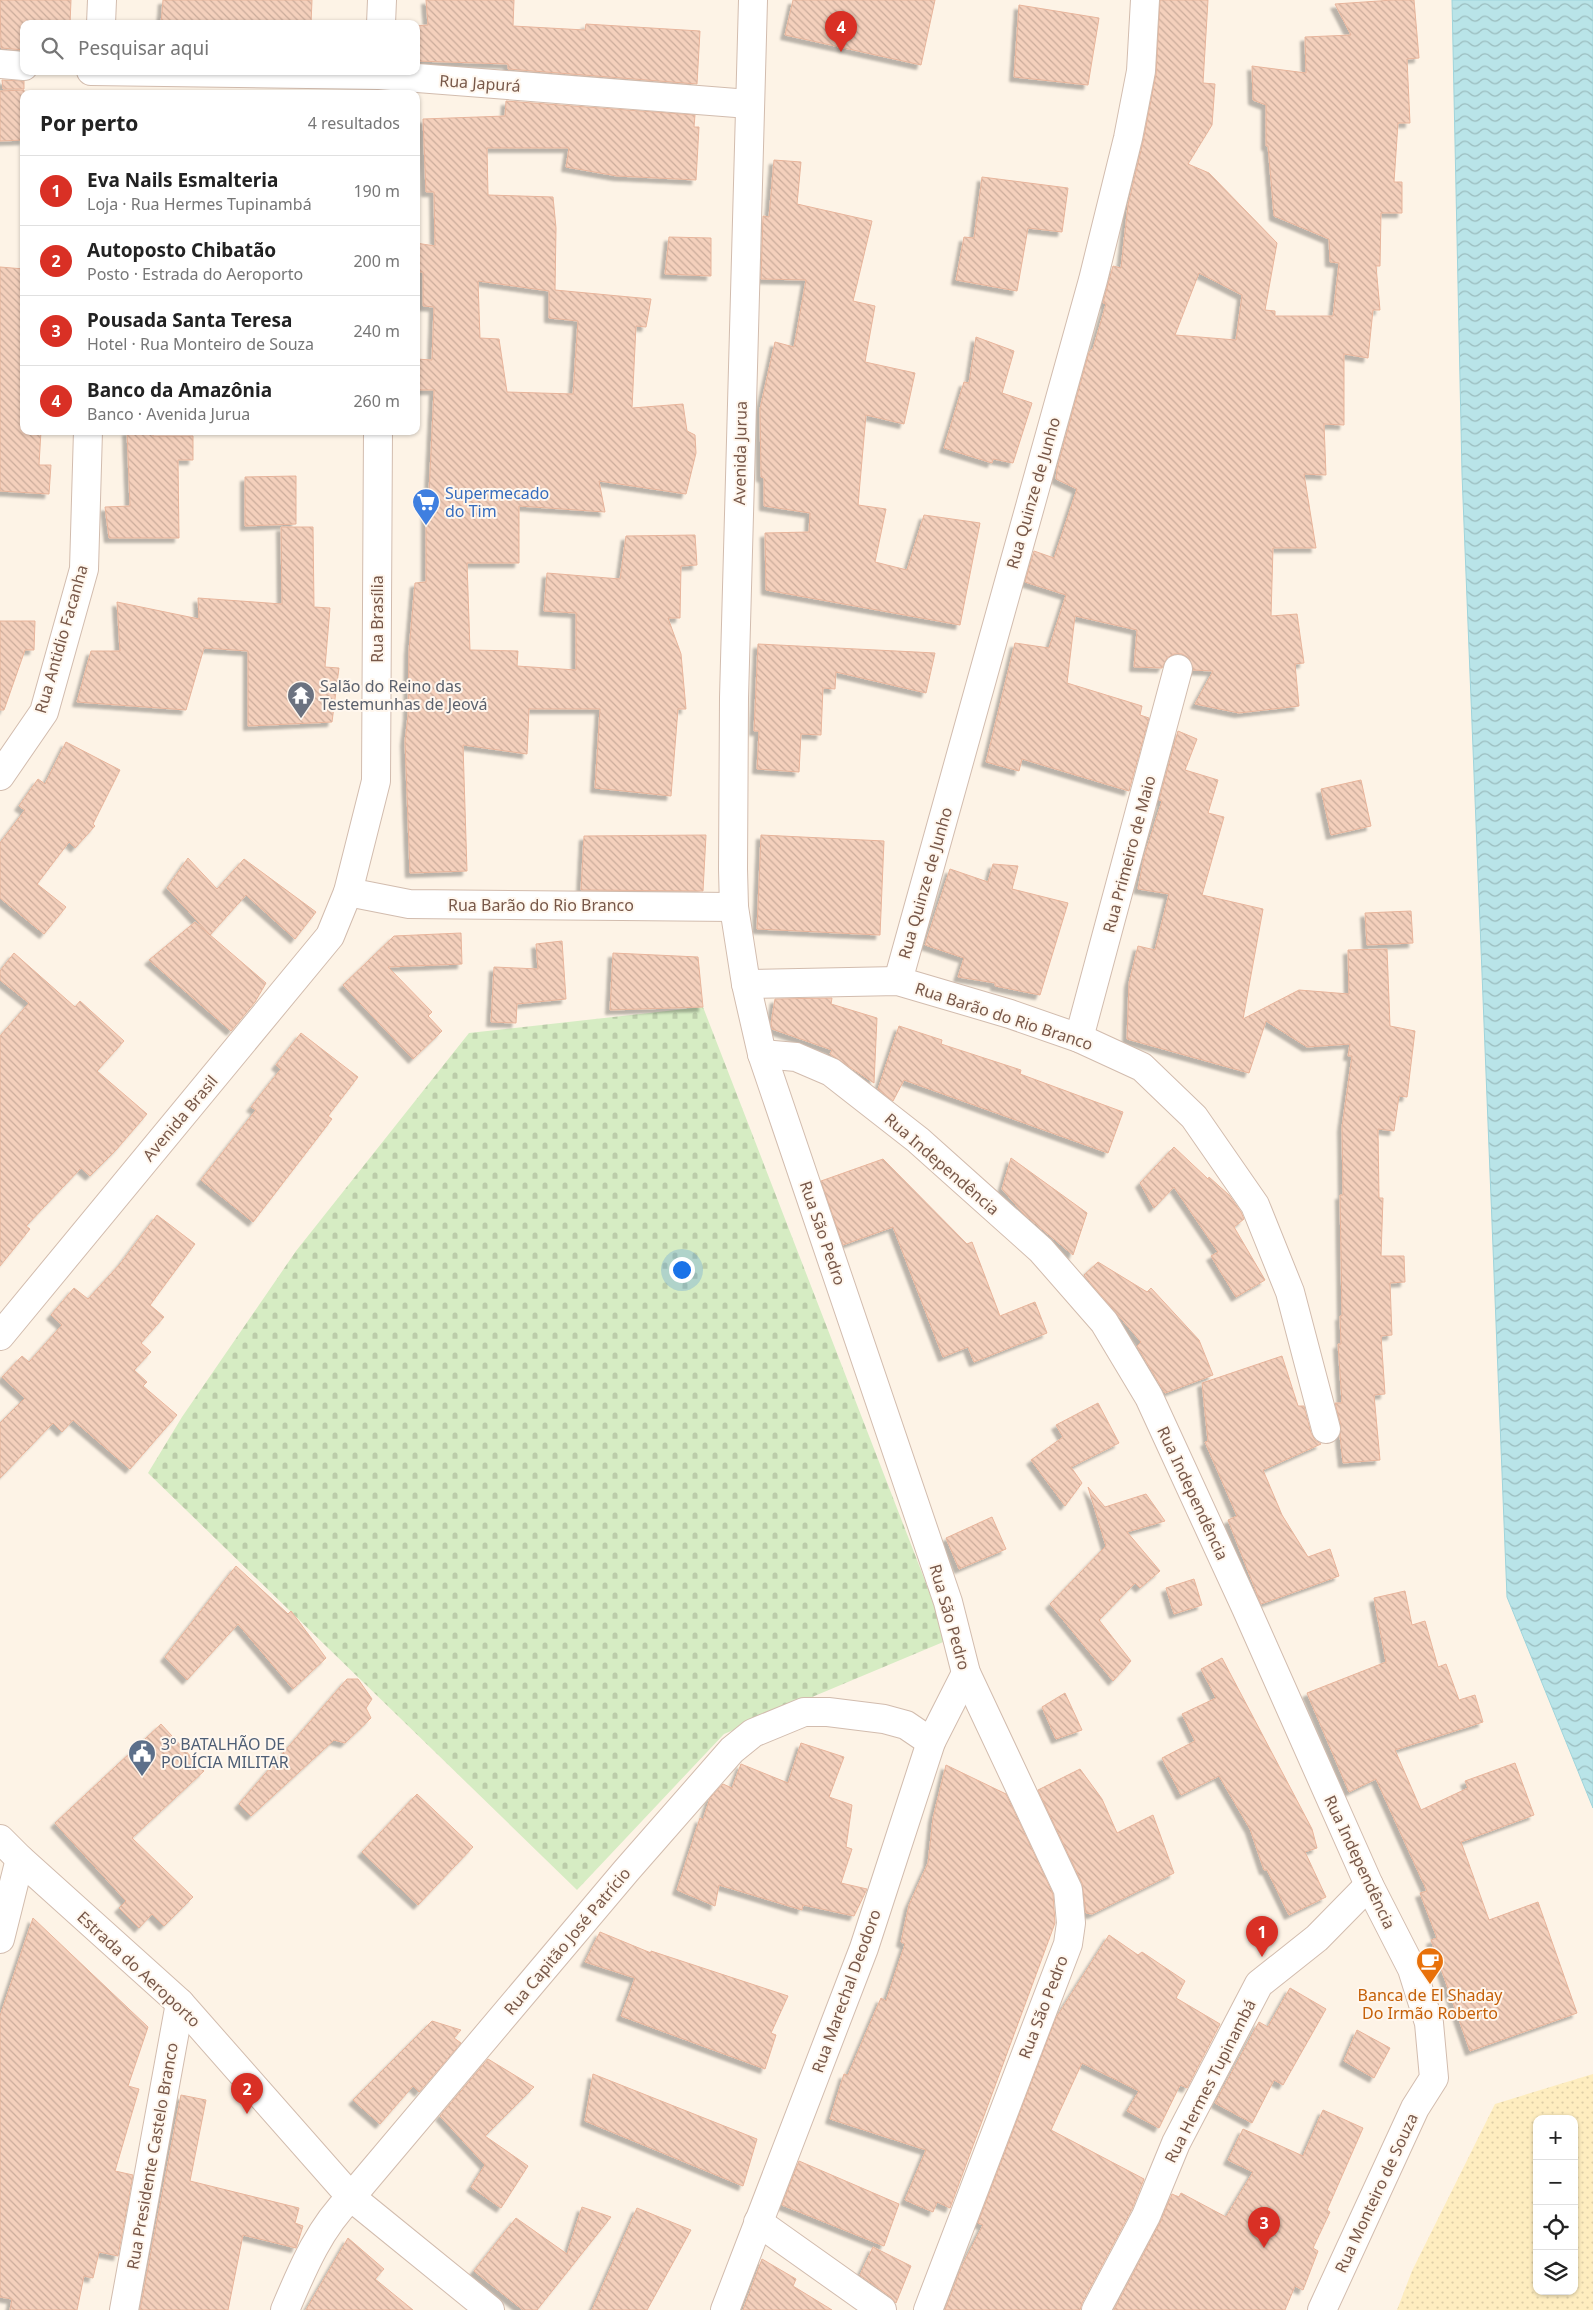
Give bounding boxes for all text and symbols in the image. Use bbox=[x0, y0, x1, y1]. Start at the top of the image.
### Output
pin: 4 bbox=[825, 11, 857, 52]
search box bbox=[20, 20, 420, 75]
icon: search bbox=[38, 34, 66, 62]
text: Pesquisar aqui bbox=[78, 35, 209, 61]
street label: Rua Japurá bbox=[439, 69, 521, 97]
text: Por perto bbox=[40, 109, 138, 137]
text: 4 resultados bbox=[308, 112, 400, 134]
text: Eva Nails Esmalteria bbox=[87, 167, 278, 193]
text: 1 bbox=[51, 180, 61, 202]
text: 190 m bbox=[353, 180, 400, 202]
text: Loja · Rua Hermes Tupinambá bbox=[87, 193, 312, 215]
text: Autoposto Chibatão bbox=[87, 237, 276, 263]
text: 2 bbox=[51, 250, 61, 272]
text: 200 m bbox=[353, 250, 400, 272]
text: Posto · Estrada do Aeroporto bbox=[87, 263, 303, 285]
text: Pousada Santa Teresa bbox=[87, 307, 292, 333]
text: 3 bbox=[51, 320, 61, 342]
text: 240 m bbox=[353, 320, 400, 342]
text: Hotel · Rua Monteiro de Souza bbox=[87, 333, 314, 355]
text: Banco da Amazônia bbox=[87, 377, 272, 403]
text: 4 bbox=[51, 390, 61, 412]
text: 260 m bbox=[353, 390, 400, 412]
street label: Avenida Jurua bbox=[728, 401, 752, 505]
text: Banco · Avenida Jurua bbox=[87, 403, 250, 425]
street label: Rua Quinze de Junho bbox=[1001, 415, 1065, 571]
place label: Supermecado do Tim bbox=[445, 482, 549, 522]
supermarket icon: Supermecado do Tim bbox=[411, 487, 441, 526]
street label: Rua Antidio Facanha bbox=[29, 562, 93, 716]
street label: Rua Brasília bbox=[366, 575, 388, 663]
place label: Salão do Reino das Testemunhas de Jeová bbox=[320, 675, 488, 715]
temple icon: Salão do Reino das Testemunhas de Jeová bbox=[286, 680, 316, 719]
street label: Rua Primeiro de Maio bbox=[1097, 773, 1161, 935]
street label: Rua Quinze de Junho bbox=[893, 805, 957, 961]
street label: Rua Barão do Rio Branco bbox=[448, 894, 634, 916]
street label: Rua Barão do Rio Branco bbox=[912, 977, 1096, 1055]
street label: Avenida Brasil bbox=[138, 1070, 222, 1166]
street label: Rua Independência bbox=[880, 1108, 1004, 1220]
street label: Rua São Pedro bbox=[795, 1178, 851, 1288]
your location bbox=[669, 1257, 695, 1283]
street label: Rua Independência bbox=[1152, 1422, 1234, 1564]
street label: Rua São Pedro bbox=[924, 1562, 976, 1672]
place label: 3º BATALHÃO DE POLÍCIA MILITAR bbox=[161, 1733, 289, 1773]
public building icon: 3º BATALHÃO DE POLÍCIA MILITAR bbox=[127, 1738, 157, 1777]
street label: Rua Independência bbox=[1319, 1791, 1401, 1933]
street label: Rua Capitão José Patrício bbox=[499, 1863, 635, 2019]
street label: Estrada do Aeroporto bbox=[73, 1906, 205, 2032]
street label: Rua Marechal Deodoro bbox=[806, 1906, 886, 2076]
pin: 1 bbox=[1246, 1916, 1278, 1957]
cafe icon: Banca de El Shaday Do Irmão Roberto bbox=[1415, 1946, 1445, 1985]
street label: Rua São Pedro bbox=[1013, 1952, 1073, 2062]
place label: Banca de El Shaday Do Irmão Roberto bbox=[1358, 1984, 1503, 2024]
street label: Rua Hermes Tupinambá bbox=[1159, 1995, 1261, 2167]
street label: Rua Presidente Castelo Branco bbox=[121, 2041, 183, 2271]
pin: 2 bbox=[231, 2073, 263, 2114]
street label: Rua Monteiro de Souza bbox=[1329, 2110, 1423, 2276]
map controls bbox=[1533, 2115, 1578, 2295]
button: + bbox=[1533, 2115, 1578, 2160]
button: − bbox=[1533, 2160, 1578, 2205]
button: locate bbox=[1533, 2205, 1578, 2250]
pin: 3 bbox=[1248, 2207, 1280, 2248]
button: layers bbox=[1533, 2250, 1578, 2295]

